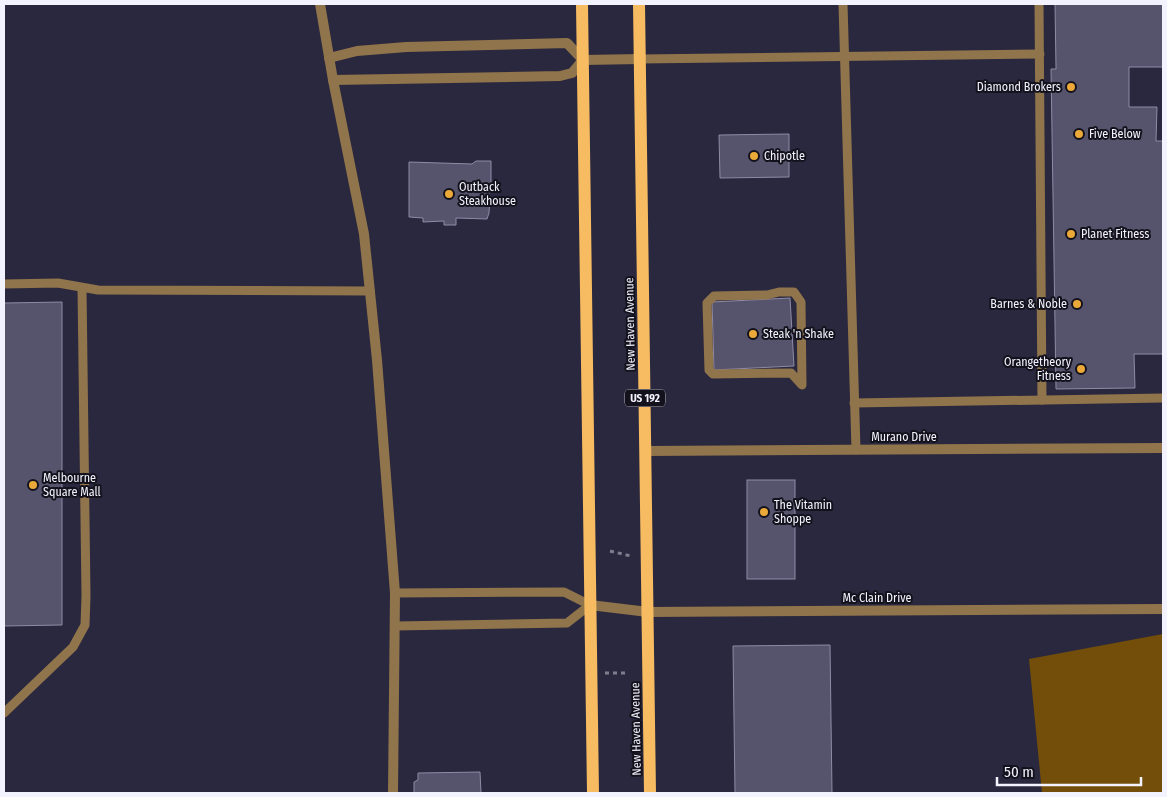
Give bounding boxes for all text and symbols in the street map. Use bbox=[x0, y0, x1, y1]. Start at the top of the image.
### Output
place label: Diamond Brokers bbox=[977, 80, 1061, 94]
marker: Diamond Brokers bbox=[1065, 81, 1077, 93]
place label: Five Below bbox=[1089, 127, 1141, 141]
marker: Five Below bbox=[1073, 128, 1085, 140]
place label: Chipotle bbox=[764, 149, 805, 163]
marker: Chipotle bbox=[748, 150, 760, 162]
place label: Outback Steakhouse bbox=[459, 180, 516, 208]
marker: Outback Steakhouse bbox=[443, 188, 455, 200]
place label: Planet Fitness bbox=[1081, 227, 1149, 241]
marker: Planet Fitness bbox=[1065, 228, 1077, 240]
street label: New Haven Avenue bbox=[622, 277, 638, 371]
place label: Barnes & Noble bbox=[990, 297, 1067, 311]
marker: Barnes & Noble bbox=[1071, 298, 1083, 310]
place label: Steak 'n Shake bbox=[763, 327, 834, 341]
marker: Steak 'n Shake bbox=[747, 328, 759, 340]
place label: Orangetheory Fitness bbox=[1004, 355, 1072, 383]
marker: Orangetheory Fitness bbox=[1075, 363, 1087, 375]
road number: US 192 bbox=[625, 389, 665, 406]
street label: Murano Drive bbox=[871, 430, 937, 444]
place label: Melbourne Square Mall bbox=[43, 471, 101, 499]
marker: Melbourne Square Mall bbox=[27, 479, 39, 491]
place label: The Vitamin Shoppe bbox=[774, 498, 832, 526]
marker: The Vitamin Shoppe bbox=[758, 506, 770, 518]
street label: Mc Clain Drive bbox=[842, 591, 912, 605]
street label: New Haven Avenue bbox=[628, 682, 644, 776]
scale bar bbox=[997, 754, 1141, 786]
text: 50 m bbox=[1004, 763, 1034, 781]

